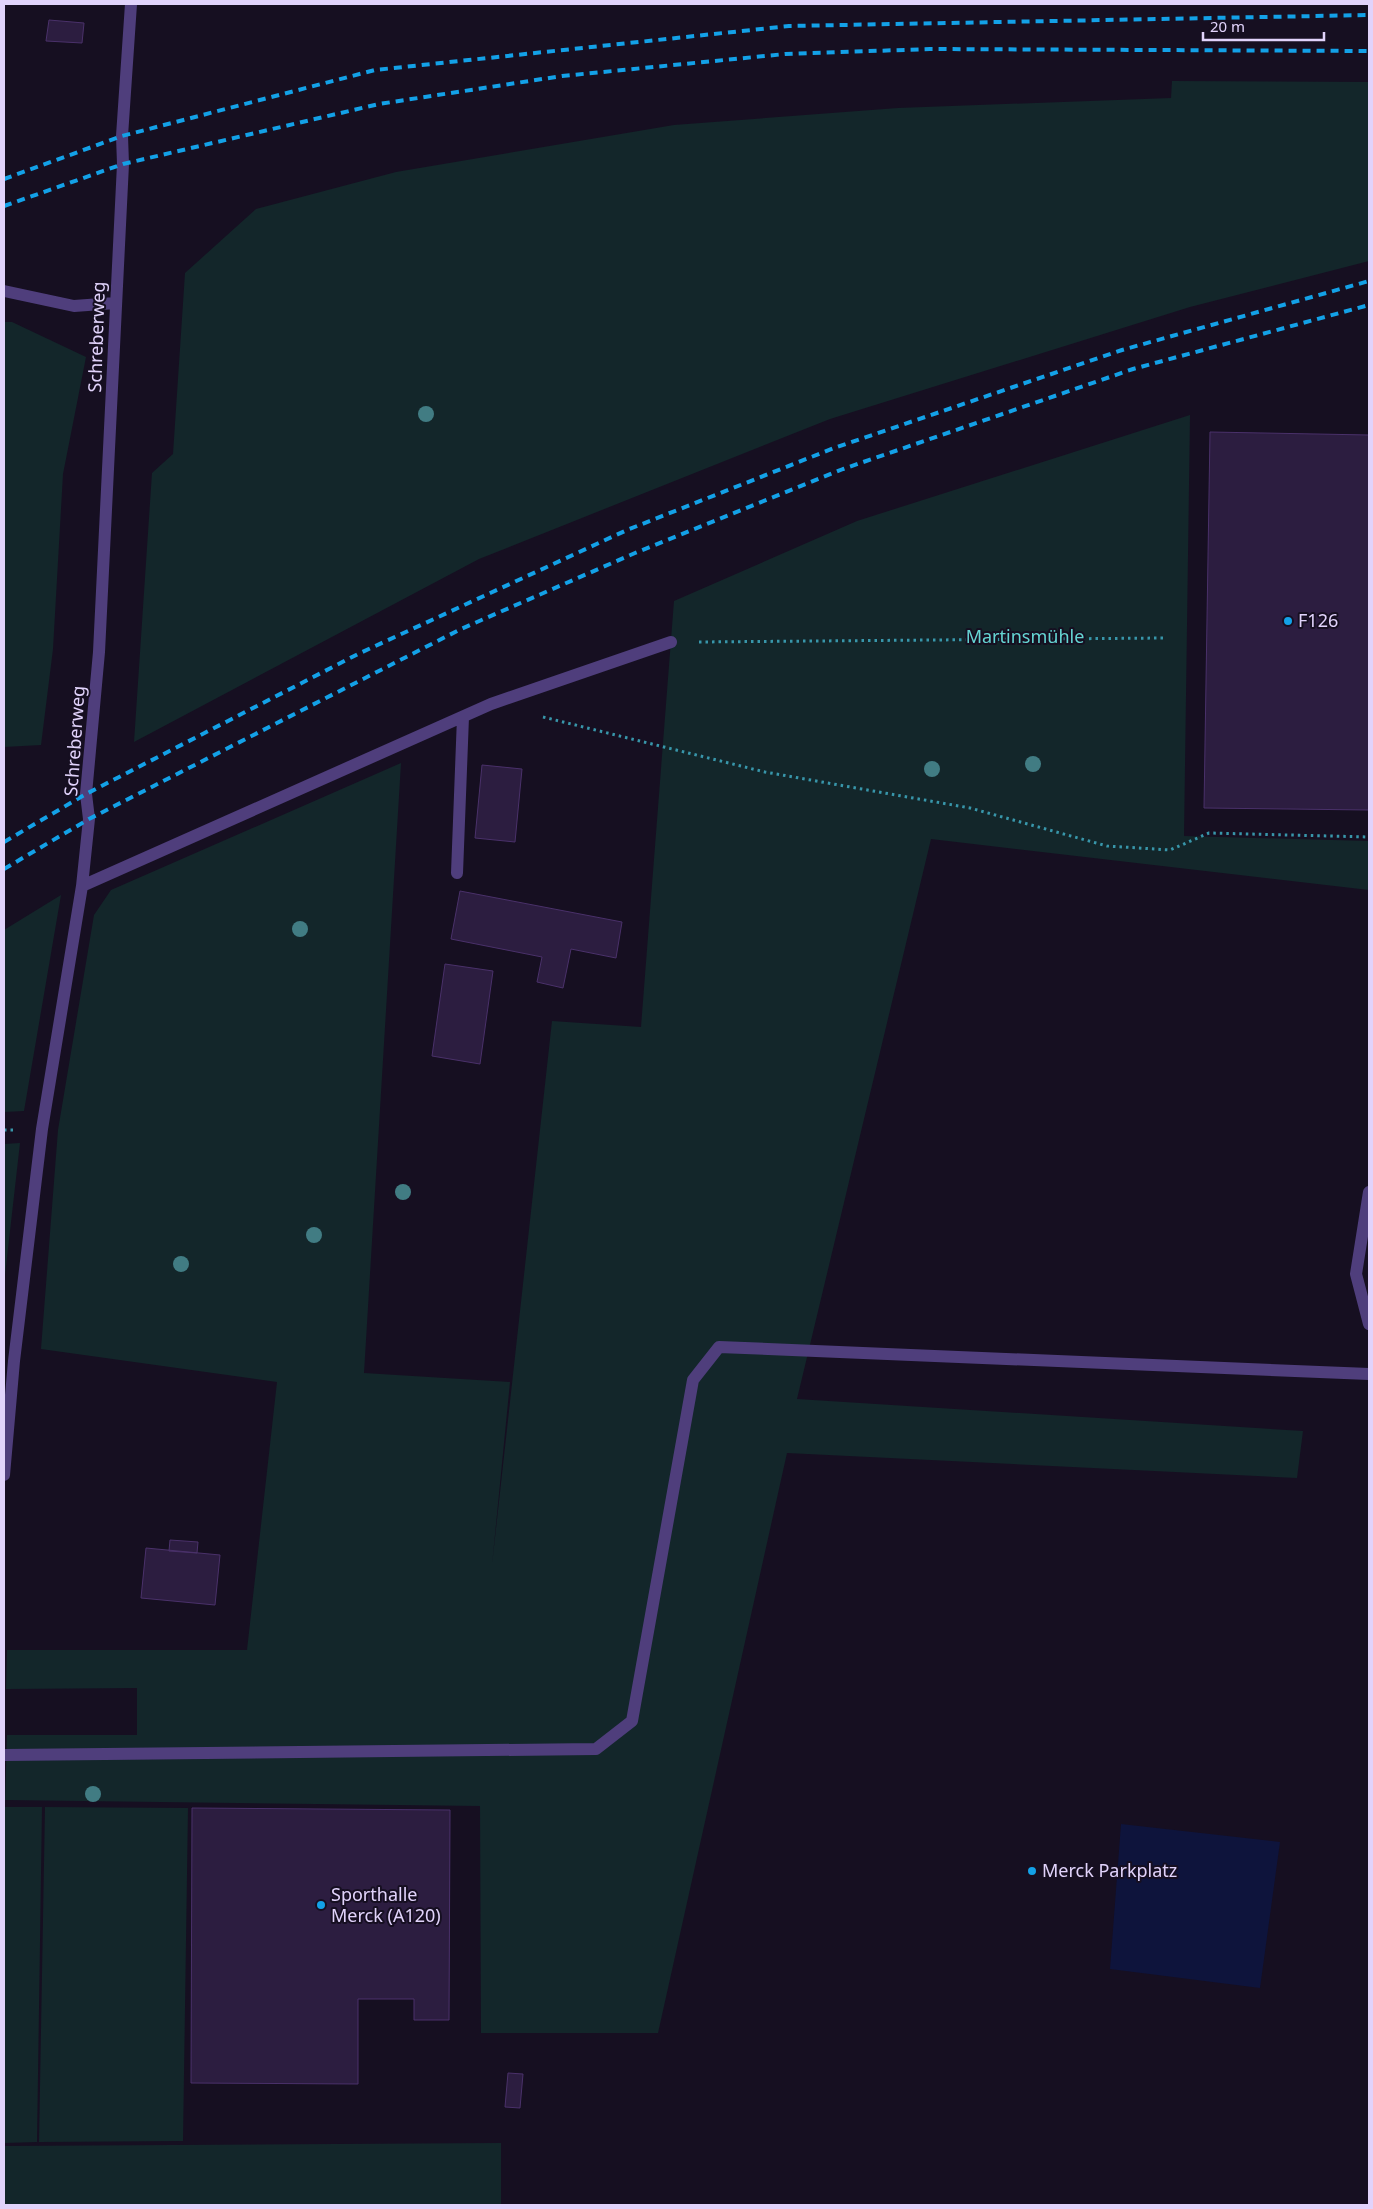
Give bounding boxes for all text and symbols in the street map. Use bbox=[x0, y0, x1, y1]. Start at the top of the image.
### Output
scale bar bbox=[1203, 10, 1324, 42]
text: 20 m bbox=[1210, 16, 1245, 36]
street label: Schreberweg bbox=[82, 281, 110, 393]
place label: F126 bbox=[1298, 608, 1338, 632]
marker: F126 bbox=[1282, 615, 1294, 627]
park label: Martinsmühle bbox=[966, 624, 1084, 648]
street label: Schreberweg bbox=[58, 685, 90, 797]
place label: Merck Parkplatz bbox=[1042, 1858, 1177, 1882]
marker: Merck Parkplatz bbox=[1026, 1865, 1038, 1877]
place label: Sporthalle Merck (A120) bbox=[331, 1882, 441, 1927]
marker: Sporthalle Merck (A120) bbox=[315, 1899, 327, 1911]

